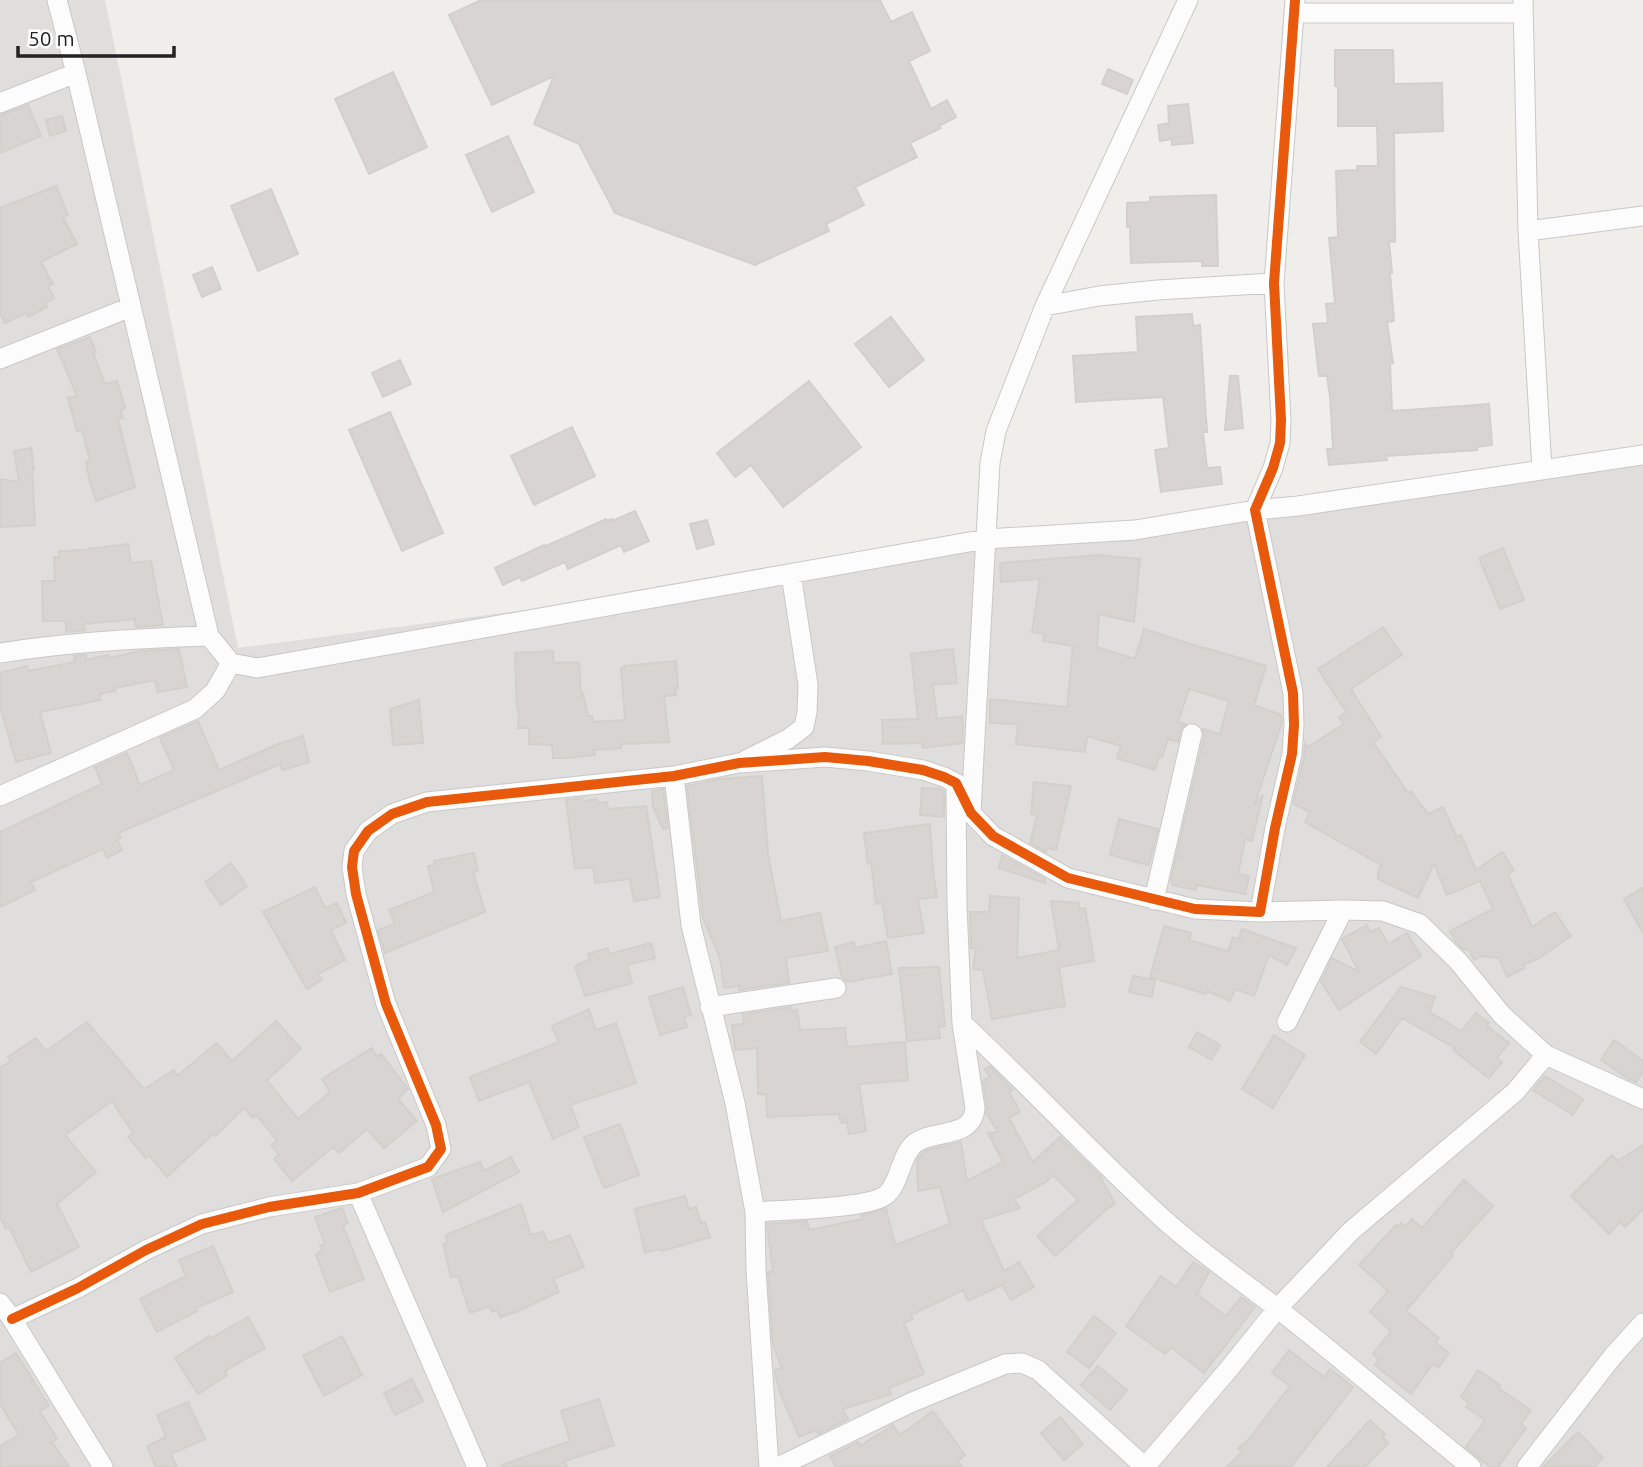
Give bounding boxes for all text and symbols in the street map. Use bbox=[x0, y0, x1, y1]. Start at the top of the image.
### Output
scale bar bbox=[18, 14, 173, 58]
text: 50 m bbox=[28, 26, 75, 50]

